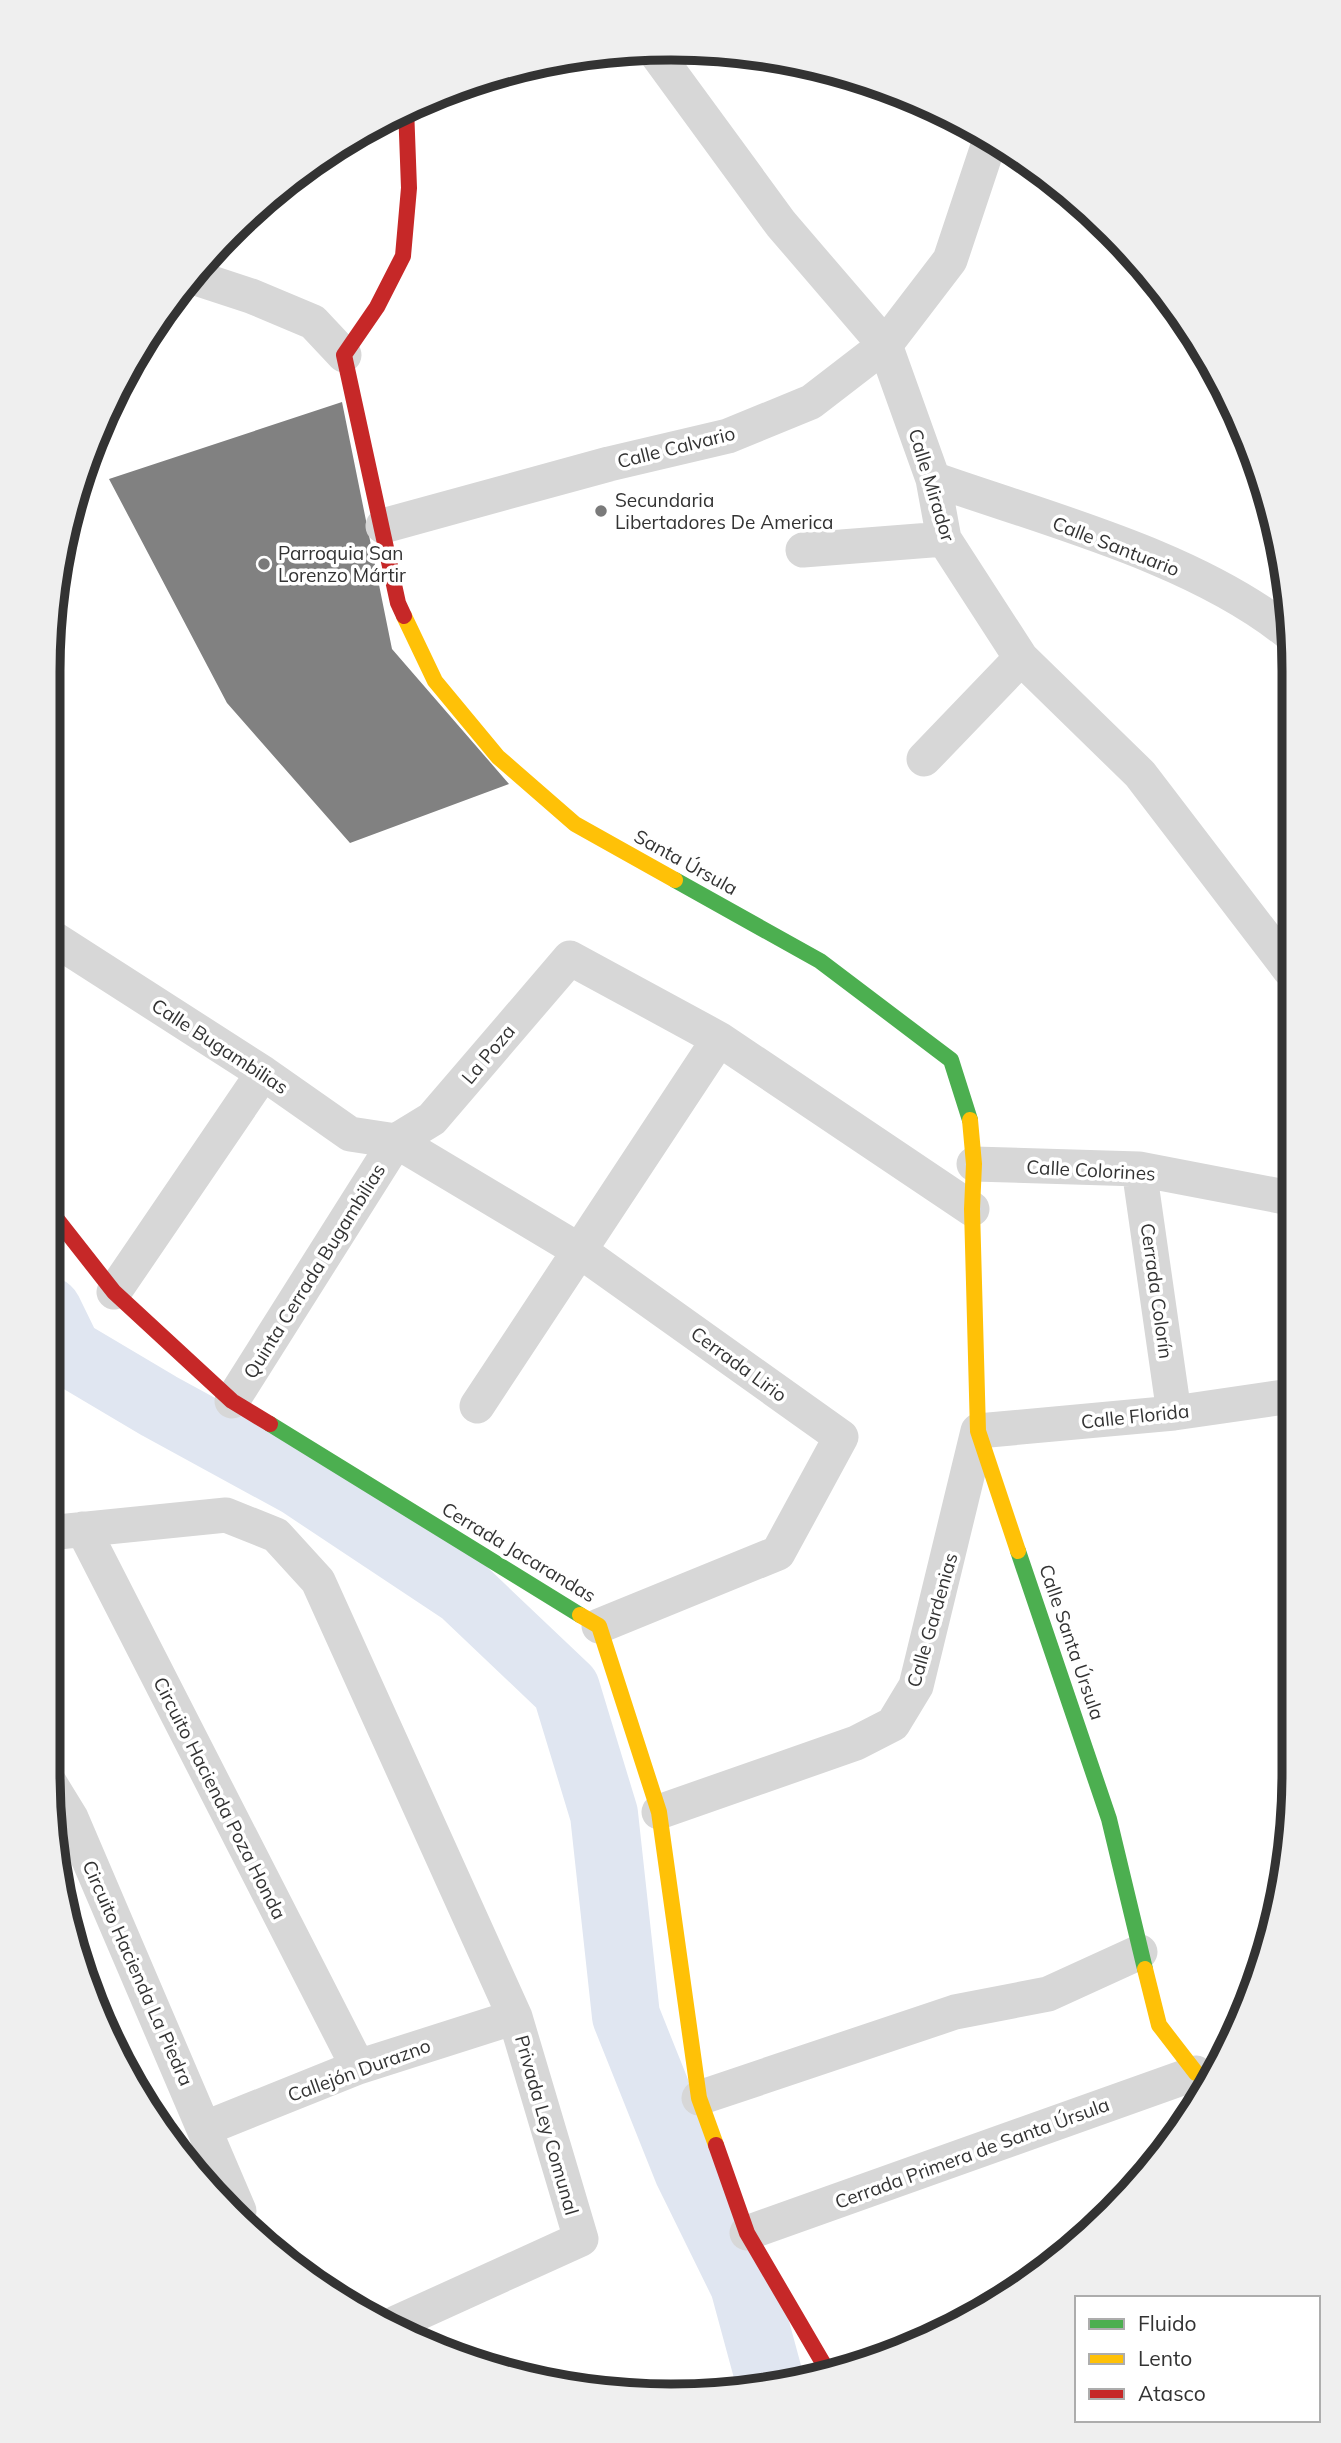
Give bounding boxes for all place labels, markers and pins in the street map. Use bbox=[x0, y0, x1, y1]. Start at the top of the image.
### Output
place label: Secundaria Libertadores De America bbox=[615, 488, 833, 534]
marker: Secundaria Libertadores De America bbox=[593, 503, 609, 519]
place label: Parroquia San Lorenzo Mártir bbox=[278, 541, 406, 587]
marker: Parroquia San Lorenzo Mártir bbox=[256, 556, 272, 572]

